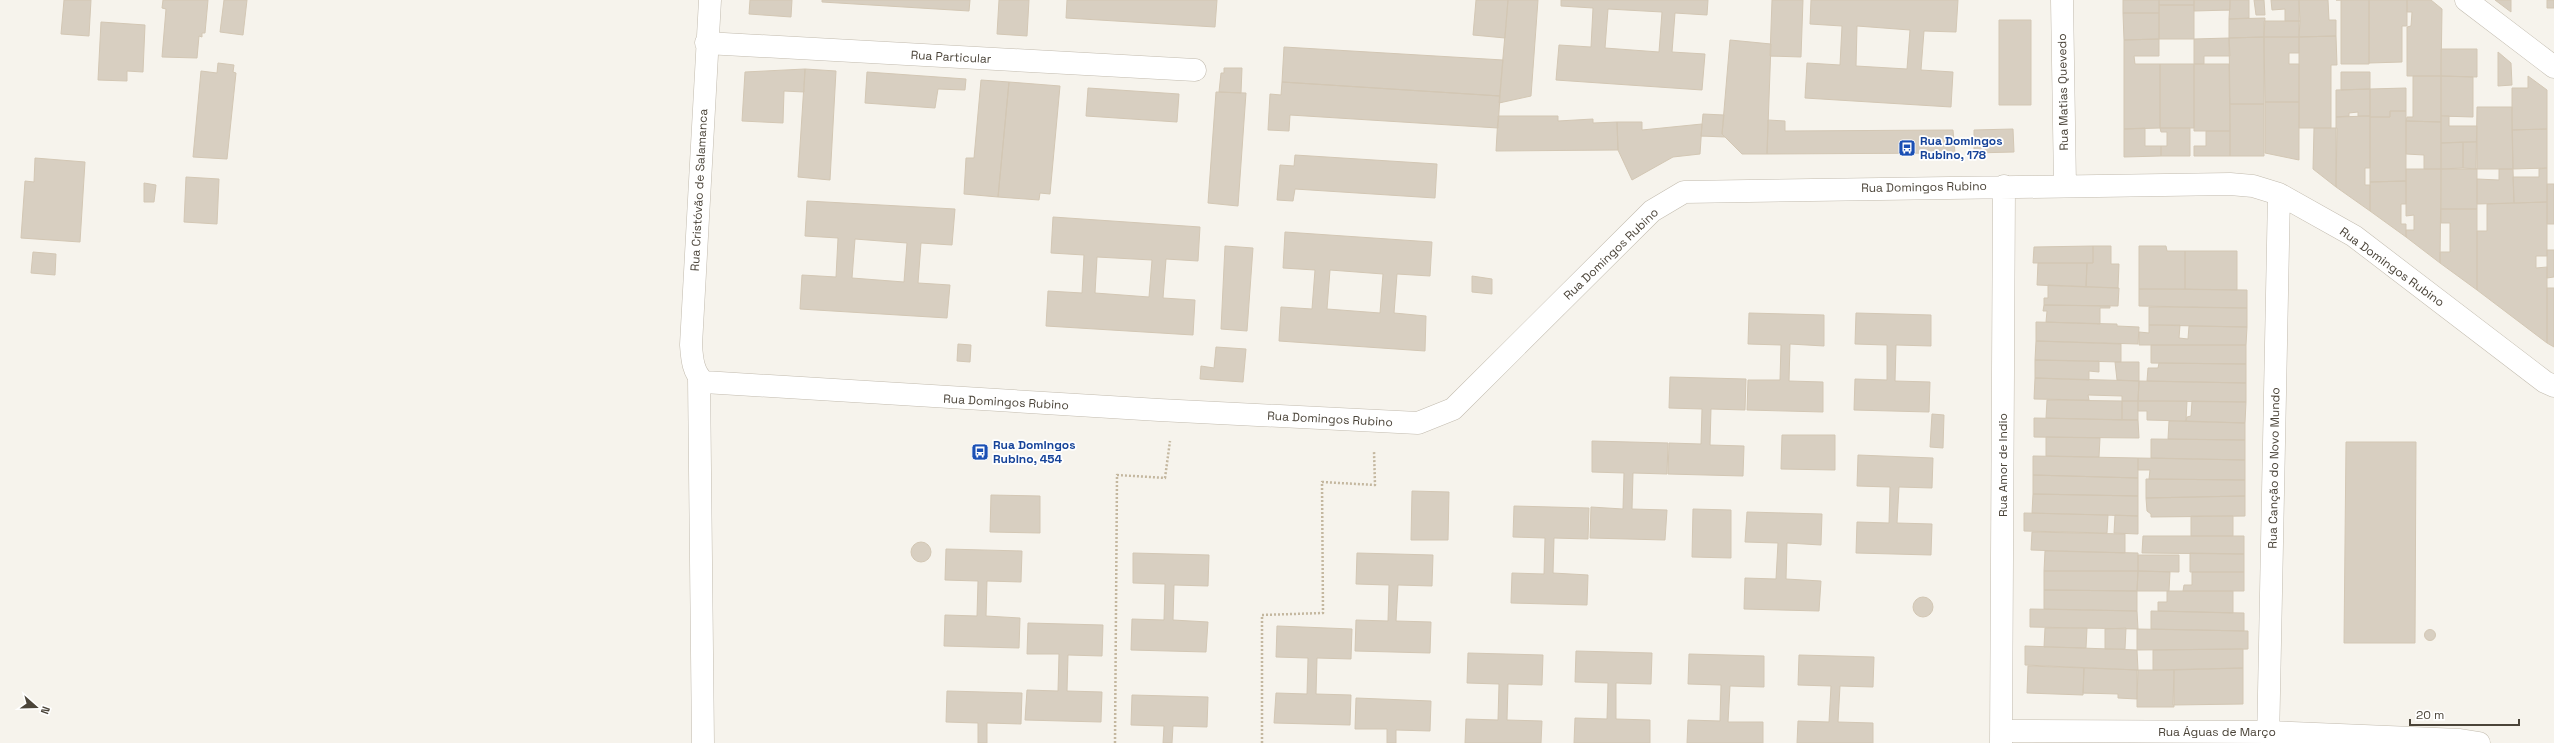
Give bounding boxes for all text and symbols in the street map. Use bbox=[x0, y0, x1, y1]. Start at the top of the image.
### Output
street label: Rua Matias Quevedo bbox=[2054, 33, 2072, 151]
street label: Rua Particular bbox=[910, 47, 992, 67]
street label: Rua Cristóvão de Salamanca bbox=[687, 108, 711, 272]
place label: Rua Domingos Rubino, 178 bbox=[1920, 133, 2002, 163]
bus stop icon: Rua Domingos Rubino, 178 bbox=[1897, 138, 1917, 158]
street label: Rua Domingos Rubino bbox=[1861, 178, 1987, 196]
street label: Rua Domingos Rubino bbox=[1560, 205, 1662, 303]
street label: Rua Domingos Rubino bbox=[2336, 224, 2448, 310]
street label: Rua Canção do Novo Mundo bbox=[2265, 387, 2283, 549]
street label: Rua Domingos Rubino bbox=[943, 391, 1069, 413]
street label: Rua Domingos Rubino bbox=[1267, 408, 1393, 430]
street label: Rua Amor de Indio bbox=[1995, 413, 2011, 517]
place label: Rua Domingos Rubino, 454 bbox=[993, 437, 1075, 467]
bus stop icon: Rua Domingos Rubino, 454 bbox=[970, 442, 990, 462]
north arrow bbox=[16, 687, 56, 727]
scale bar bbox=[2410, 701, 2519, 727]
text: N bbox=[38, 705, 53, 716]
text: 20 m bbox=[2416, 707, 2444, 723]
street label: Rua Águas de Março bbox=[2158, 724, 2276, 740]

